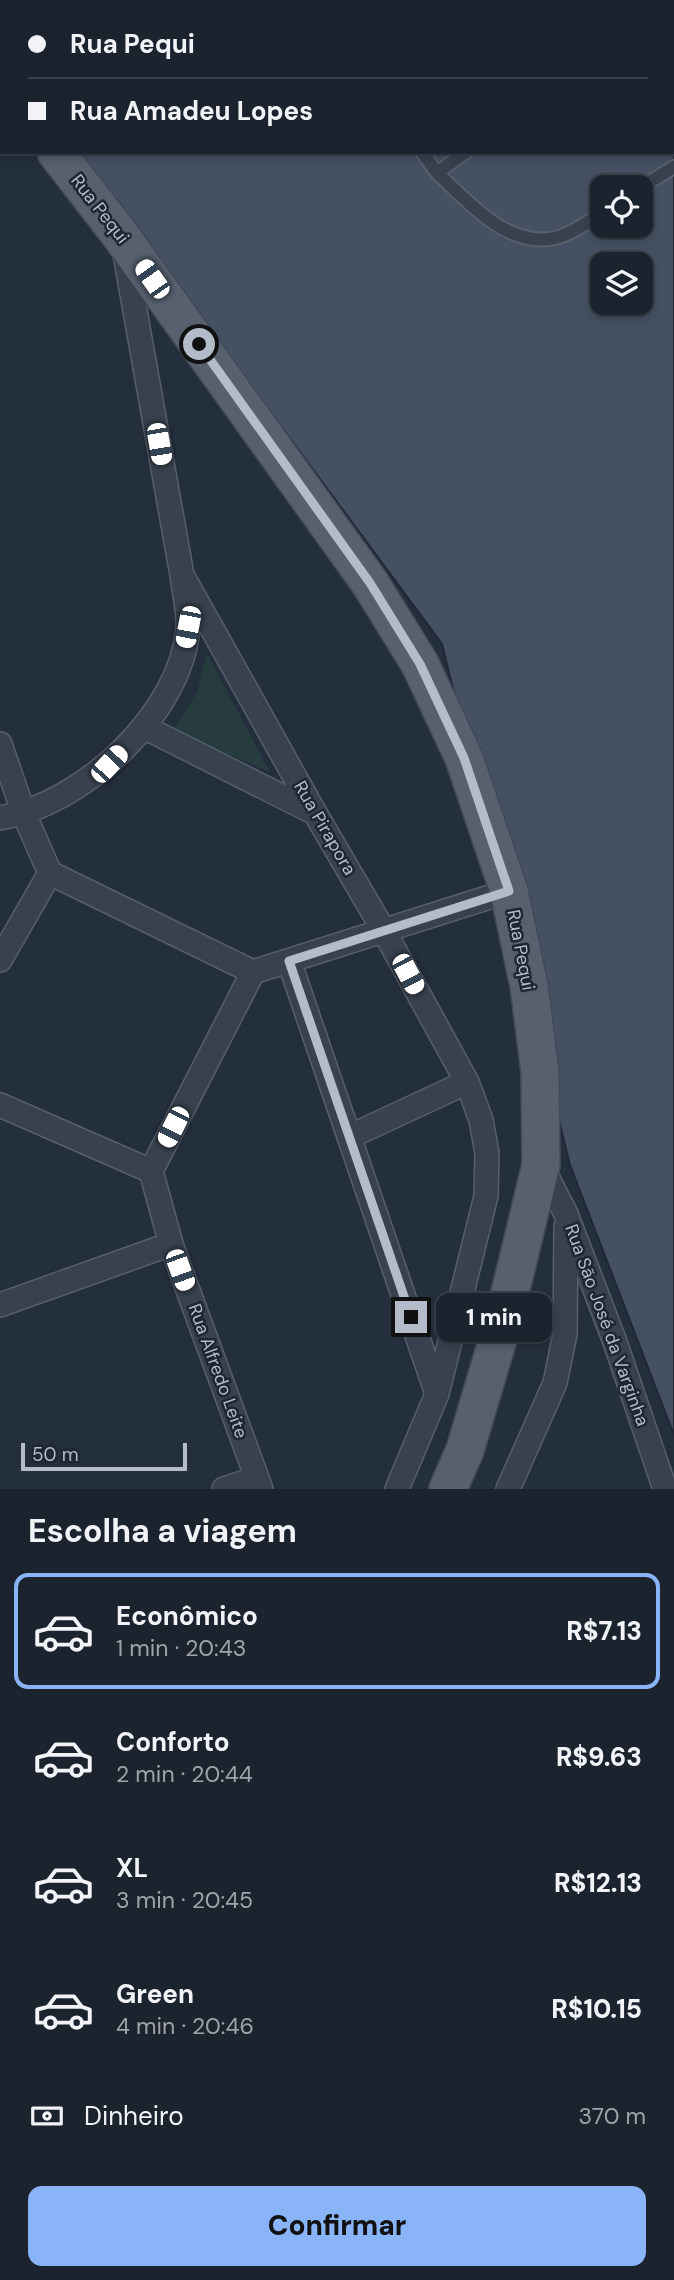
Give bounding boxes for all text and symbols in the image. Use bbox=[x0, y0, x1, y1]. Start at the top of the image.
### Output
text: Rua Pequi bbox=[70, 27, 195, 61]
text: Rua Amadeu Lopes bbox=[70, 94, 313, 128]
street label: Rua Pequi bbox=[65, 169, 135, 249]
map controls bbox=[590, 175, 653, 315]
button: locate bbox=[590, 175, 653, 238]
button: layers bbox=[590, 252, 653, 315]
car bbox=[132, 256, 173, 302]
route start bbox=[183, 328, 215, 360]
car bbox=[146, 421, 173, 467]
car bbox=[174, 604, 203, 650]
car bbox=[87, 741, 132, 787]
street label: Rua Pirapora bbox=[288, 776, 362, 880]
street label: Rua Pequi bbox=[501, 908, 541, 992]
car bbox=[389, 951, 428, 997]
car bbox=[155, 1104, 192, 1150]
street label: Rua São José da Varginha bbox=[559, 1221, 655, 1429]
car bbox=[163, 1247, 198, 1293]
callout: 1 min bbox=[436, 1292, 551, 1342]
street label: Rua Alfredo Leite bbox=[182, 1300, 254, 1442]
route end bbox=[395, 1301, 427, 1333]
text: 1 min bbox=[466, 1302, 522, 1332]
scale bar bbox=[21, 1440, 187, 1472]
text: 50 m bbox=[32, 1442, 79, 1467]
text: Escolha a viagem bbox=[28, 1510, 297, 1552]
text: Econômico bbox=[116, 1599, 258, 1633]
icon: car bbox=[32, 1600, 95, 1663]
text: R$7.13 bbox=[566, 1614, 642, 1648]
text: 1 min · 20:43 bbox=[116, 1633, 246, 1663]
text: Conforto bbox=[116, 1725, 230, 1759]
icon: car bbox=[32, 1726, 95, 1789]
text: R$9.63 bbox=[556, 1740, 642, 1774]
text: 2 min · 20:44 bbox=[116, 1759, 253, 1789]
text: XL bbox=[116, 1851, 148, 1885]
icon: car bbox=[32, 1852, 95, 1915]
text: R$12.13 bbox=[554, 1866, 642, 1900]
text: 3 min · 20:45 bbox=[116, 1885, 253, 1915]
text: Green bbox=[116, 1977, 194, 2011]
icon: car bbox=[32, 1978, 95, 2041]
text: R$10.15 bbox=[551, 1992, 642, 2026]
text: 4 min · 20:46 bbox=[116, 2011, 254, 2041]
icon: cash bbox=[28, 2097, 66, 2135]
text: Dinheiro bbox=[84, 2099, 184, 2133]
text: 370 m bbox=[578, 2101, 646, 2131]
button: Confirmar bbox=[28, 2186, 646, 2266]

